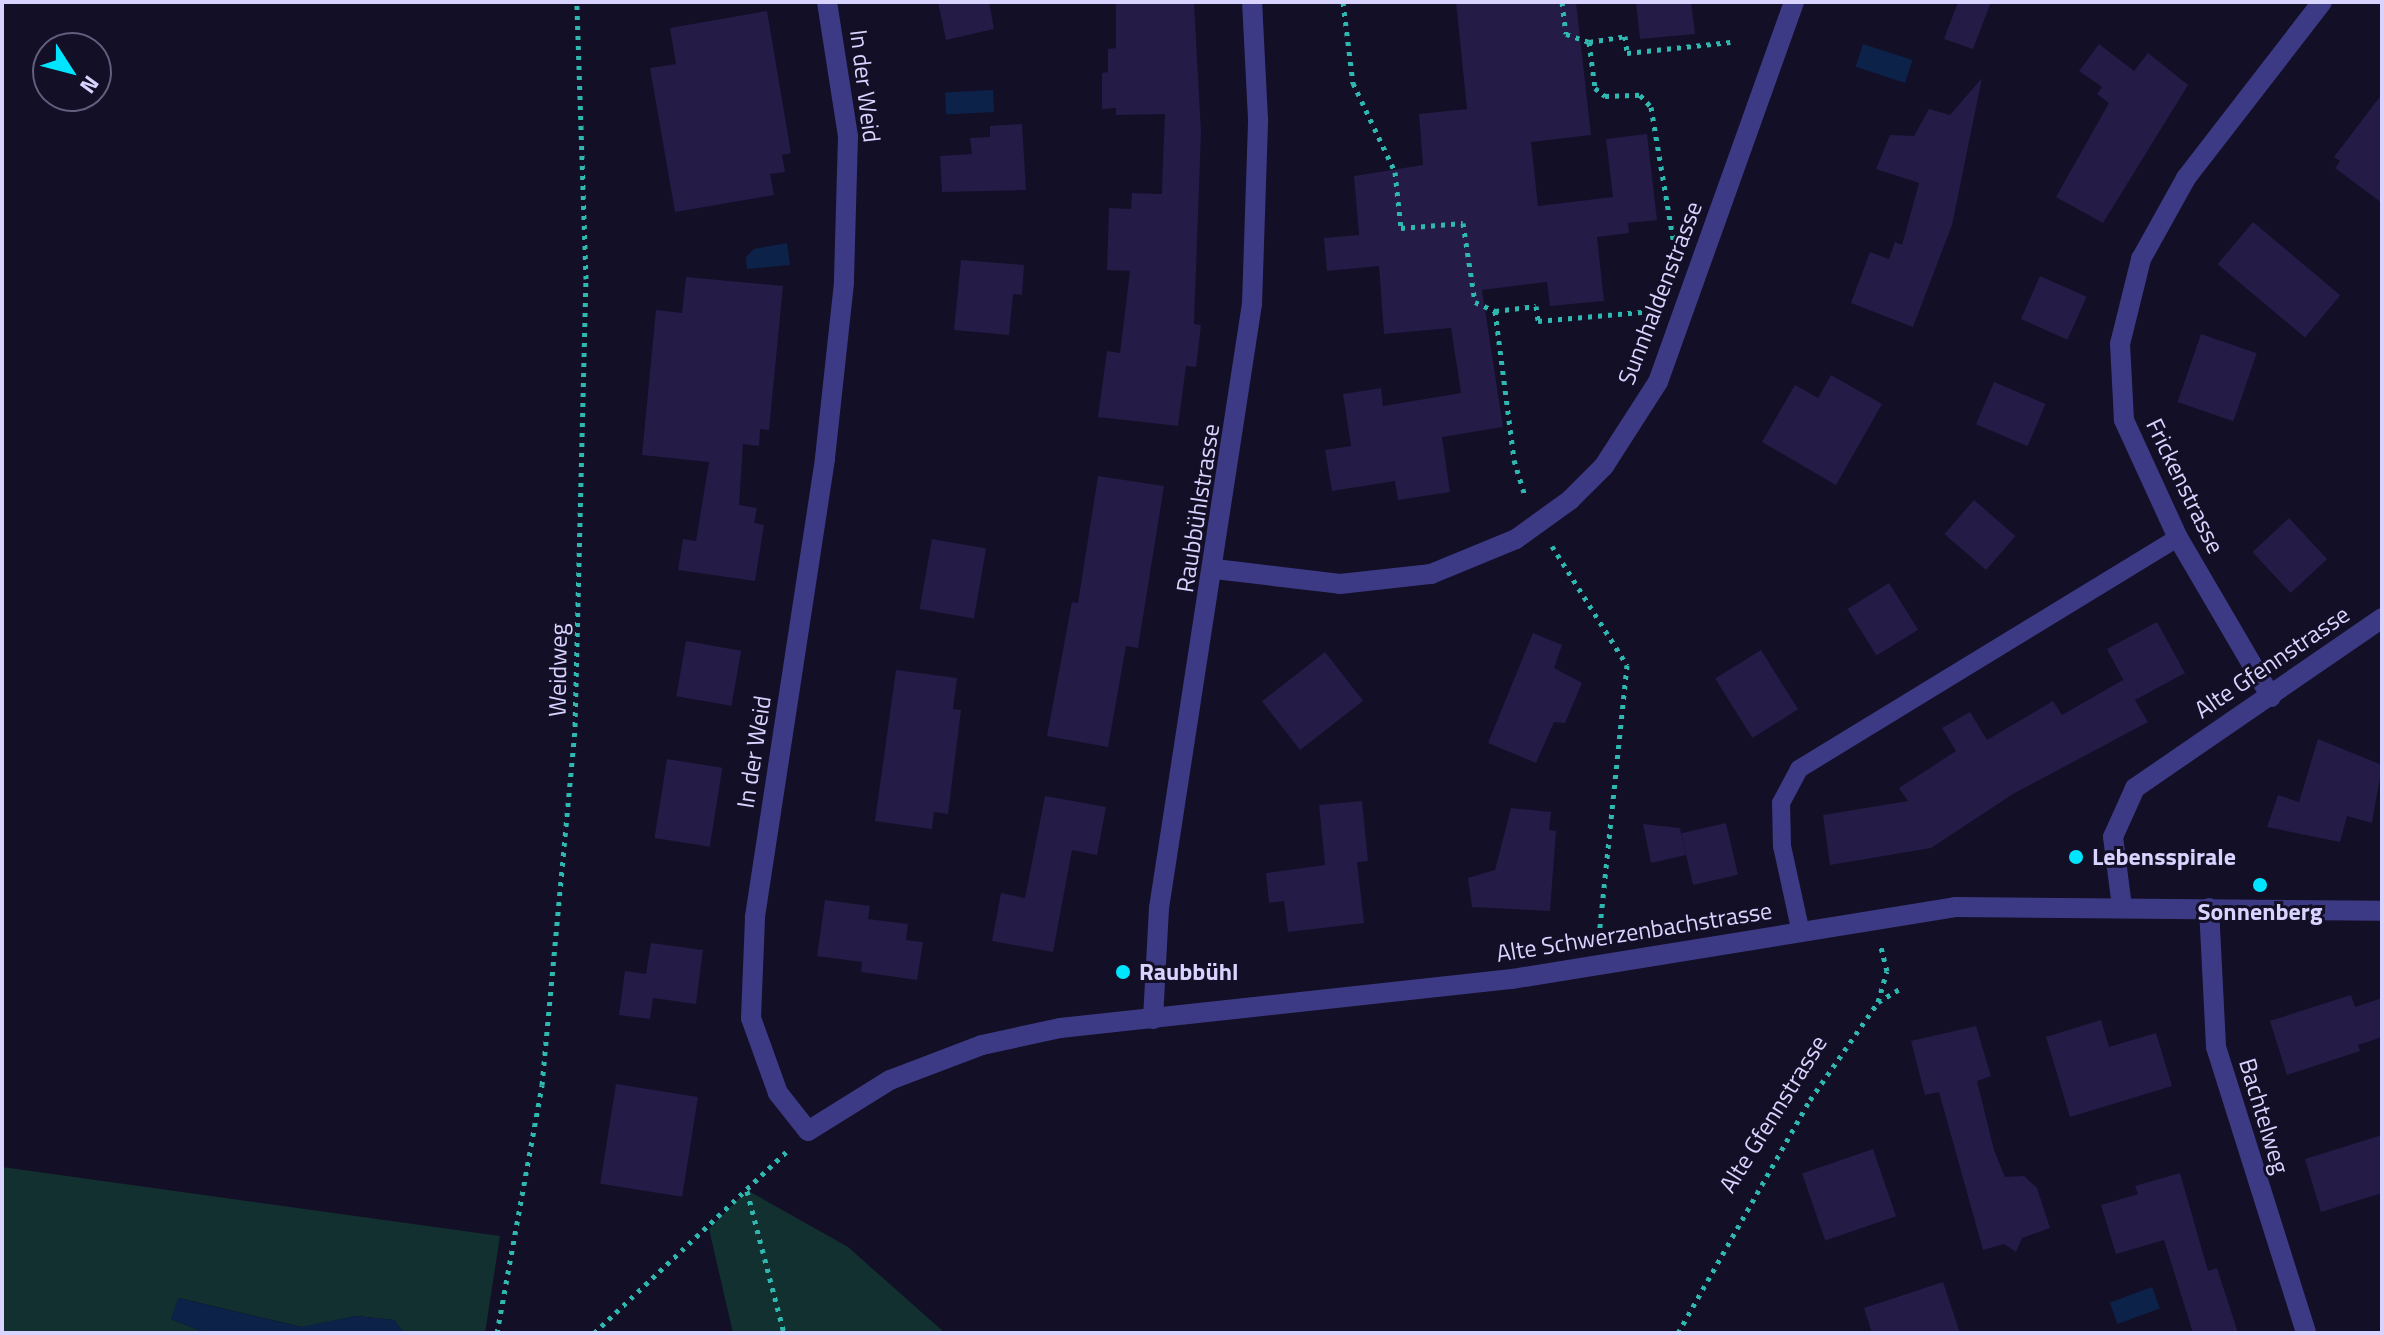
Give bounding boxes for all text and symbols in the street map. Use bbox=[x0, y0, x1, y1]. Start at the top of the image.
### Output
street label: In der Weid bbox=[844, 28, 886, 144]
north arrow bbox=[32, 32, 112, 112]
text: N bbox=[72, 69, 108, 101]
street label: Sunnhaldenstrasse bbox=[1612, 197, 1708, 389]
street label: Frickenstrasse bbox=[2140, 414, 2230, 558]
street label: Raubbühlstrasse bbox=[1170, 422, 1226, 594]
street label: Alte Gfennstrasse bbox=[2189, 600, 2355, 724]
street label: Weidweg bbox=[543, 623, 573, 717]
street label: In der Weid bbox=[731, 694, 777, 810]
place label: Lebensspirale bbox=[2092, 843, 2236, 871]
marker: Lebensspirale bbox=[2067, 848, 2085, 866]
marker: Sonnenberg bbox=[2251, 876, 2269, 894]
street label: Alte Schwerzenbachstrasse bbox=[1494, 896, 1774, 968]
place label: Sonnenberg bbox=[2198, 898, 2322, 926]
place label: Raubbühl bbox=[1139, 958, 1238, 986]
marker: Raubbühl bbox=[1114, 963, 1132, 981]
street label: Alte Gfennstrasse bbox=[1713, 1030, 1833, 1198]
street label: Bachtelweg bbox=[2233, 1055, 2295, 1177]

